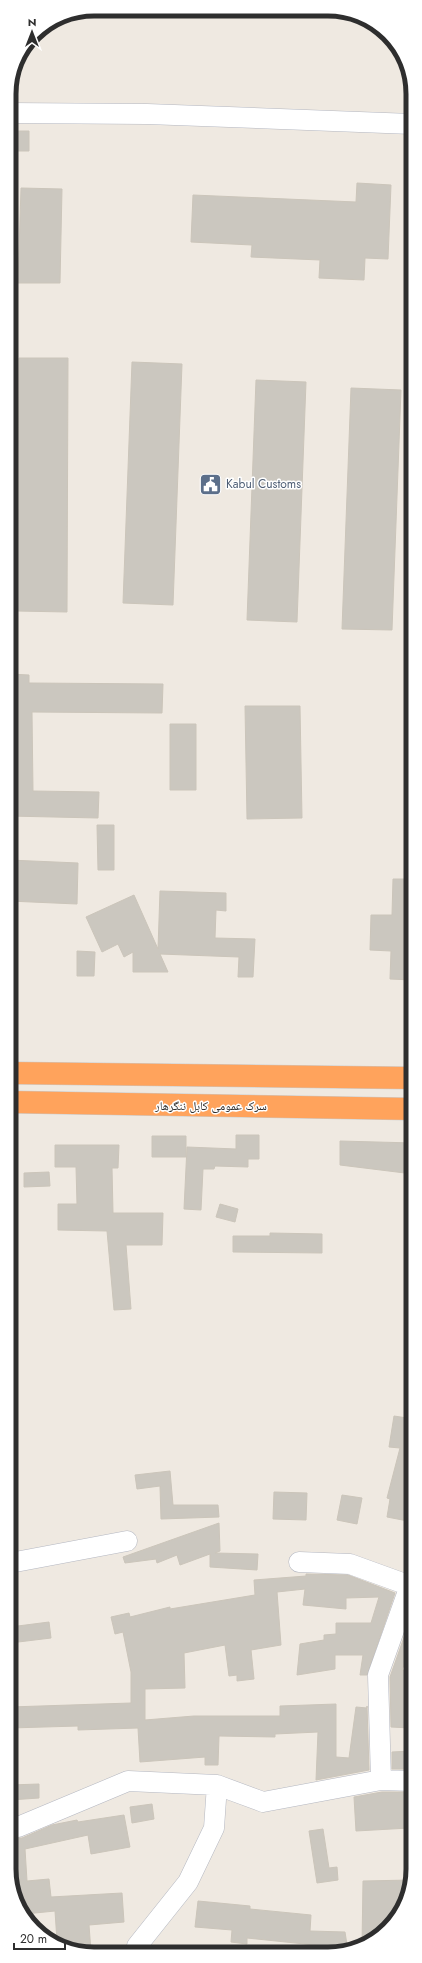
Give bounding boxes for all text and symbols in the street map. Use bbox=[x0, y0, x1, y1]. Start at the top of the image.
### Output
north arrow bbox=[12, 12, 52, 52]
text: N bbox=[28, 14, 36, 30]
public building icon: Kabul Customs bbox=[198, 471, 224, 497]
place label: Kabul Customs bbox=[226, 475, 301, 493]
street label: سرک عمومی کابل ننگرهار bbox=[154, 1097, 267, 1115]
scale bar bbox=[14, 1925, 65, 1951]
text: 20 m bbox=[20, 1930, 47, 1948]

